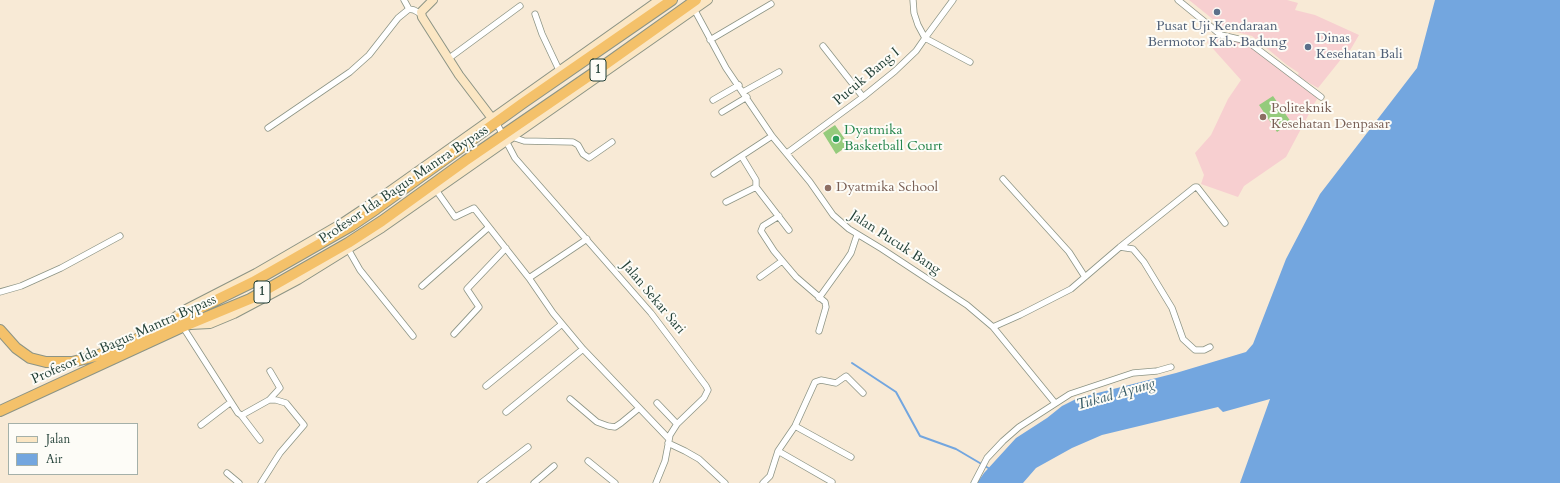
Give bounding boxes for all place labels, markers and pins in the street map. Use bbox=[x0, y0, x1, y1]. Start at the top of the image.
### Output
marker: Pusat Uji Kendaraan Bermotor Kab. Badung bbox=[1212, 7, 1222, 17]
place label: Pusat Uji Kendaraan Bermotor Kab. Badung bbox=[1147, 19, 1287, 52]
place label: Dinas Kesehatan Bali bbox=[1316, 31, 1403, 64]
marker: Dinas Kesehatan Bali bbox=[1303, 42, 1313, 52]
place label: Politeknik Kesehatan Denpasar bbox=[1271, 101, 1390, 134]
marker: Politeknik Kesehatan Denpasar bbox=[1258, 112, 1268, 122]
place label: Dyatmika Basketball Court bbox=[844, 123, 942, 156]
marker: Dyatmika Basketball Court bbox=[831, 134, 841, 144]
place label: Dyatmika School bbox=[836, 180, 938, 196]
marker: Dyatmika School bbox=[823, 183, 833, 193]

